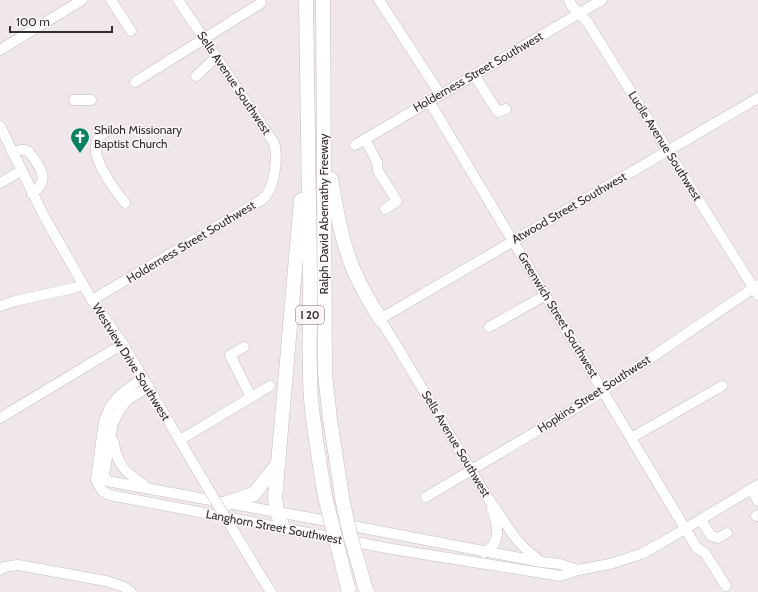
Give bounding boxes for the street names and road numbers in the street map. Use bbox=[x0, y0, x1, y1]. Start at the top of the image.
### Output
street label: Sells Avenue Southwest bbox=[194, 28, 275, 137]
street label: Holderness Street Southwest bbox=[410, 28, 545, 115]
street label: Lucile Avenue Southwest bbox=[625, 88, 705, 203]
street label: Ralph David Abernathy Freeway bbox=[316, 133, 331, 295]
street label: Atwood Street Southwest bbox=[509, 169, 629, 247]
street label: Holderness Street Southwest bbox=[124, 197, 258, 286]
street label: Greenwich Street Southwest bbox=[515, 249, 602, 380]
street label: Westview Drive Southwest bbox=[89, 300, 174, 423]
road number: I 20 bbox=[296, 306, 324, 324]
street label: Hopkins Street Southwest bbox=[534, 351, 653, 436]
street label: Sells Avenue Southwest bbox=[419, 388, 494, 500]
street label: Langhorn Street Southwest bbox=[205, 506, 343, 547]

